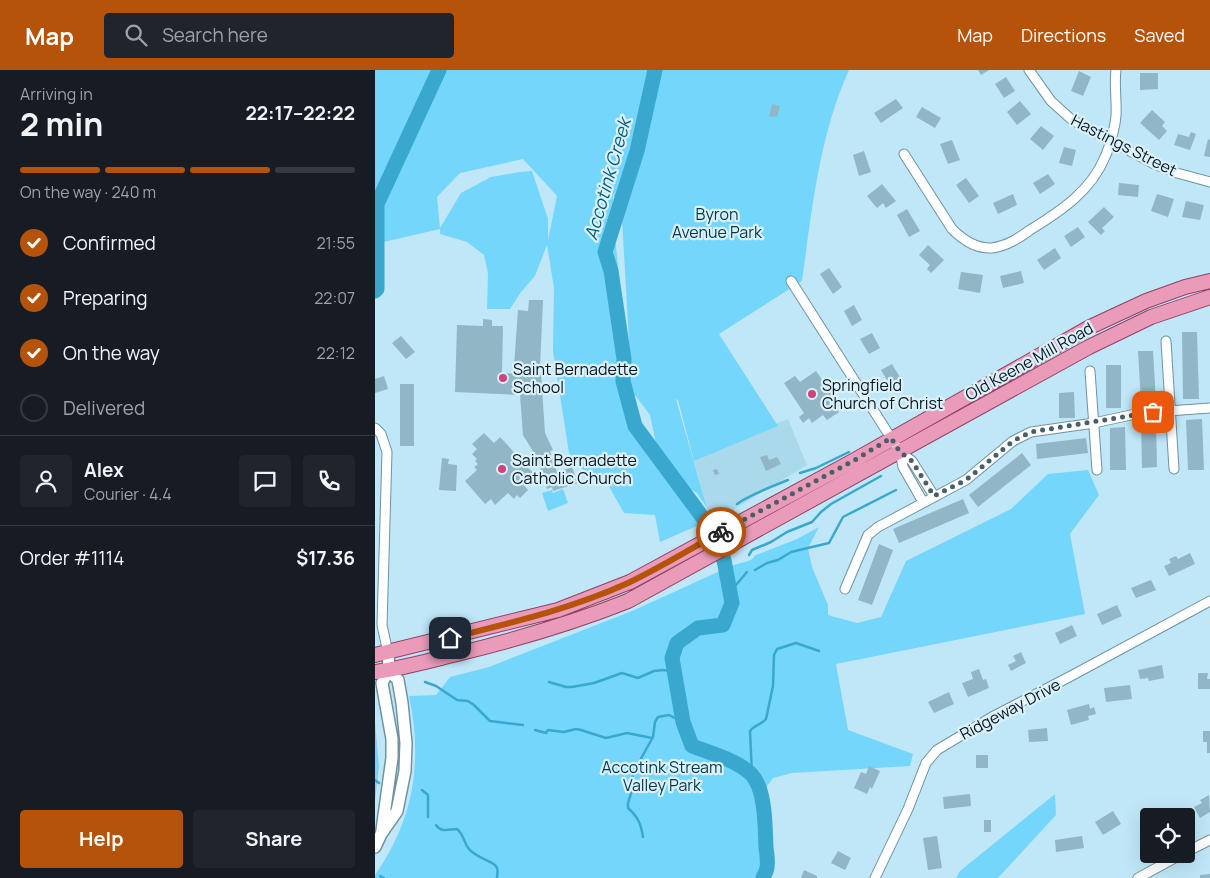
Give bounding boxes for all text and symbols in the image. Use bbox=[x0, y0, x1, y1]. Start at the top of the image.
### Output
search box bbox=[104, 13, 454, 58]
text: Map bbox=[25, 19, 74, 52]
icon: search bbox=[122, 21, 150, 49]
text: Search here bbox=[162, 22, 268, 48]
text: Map bbox=[957, 23, 993, 47]
text: Directions bbox=[1021, 23, 1106, 47]
text: Saved bbox=[1134, 23, 1185, 47]
text: Arriving in bbox=[20, 83, 93, 105]
text: 22:17–22:22 bbox=[245, 100, 355, 126]
text: 2 min bbox=[20, 102, 103, 146]
street label: Hastings Street bbox=[1067, 109, 1181, 181]
water label: Accotink Creek bbox=[578, 113, 637, 242]
text: On the way · 240 m bbox=[20, 181, 156, 203]
park label: Byron Avenue Park bbox=[672, 203, 763, 243]
icon: check bbox=[20, 229, 48, 257]
text: Confirmed bbox=[63, 230, 156, 256]
text: 21:55 bbox=[316, 232, 355, 254]
icon: check bbox=[20, 284, 48, 312]
text: Preparing bbox=[63, 285, 148, 311]
text: 22:07 bbox=[314, 287, 355, 309]
street label: Old Keene Mill Road bbox=[961, 317, 1097, 405]
icon: check bbox=[20, 339, 48, 367]
text: On the way bbox=[63, 340, 160, 366]
text: 22:12 bbox=[317, 342, 355, 364]
place label: Saint Bernadette School bbox=[513, 358, 638, 398]
marker: Saint Bernadette School bbox=[497, 372, 509, 384]
place label: Springfield Church of Christ bbox=[822, 374, 943, 414]
marker: Springfield Church of Christ bbox=[806, 388, 818, 400]
pin bbox=[1132, 391, 1174, 433]
text: Delivered bbox=[63, 395, 145, 421]
icon: bag bbox=[1139, 398, 1167, 426]
place label: Saint Bernadette Catholic Church bbox=[512, 449, 637, 489]
button: person bbox=[20, 455, 72, 507]
button: chat bbox=[239, 455, 291, 507]
button: phone bbox=[303, 455, 355, 507]
text: Alex bbox=[84, 457, 124, 483]
marker: Saint Bernadette Catholic Church bbox=[496, 463, 508, 475]
text: Courier · 4.4 bbox=[84, 483, 172, 505]
courier bbox=[696, 507, 746, 557]
icon: bike bbox=[707, 518, 735, 546]
text: Order #1114 bbox=[20, 545, 124, 571]
text: $17.36 bbox=[296, 545, 355, 571]
pin bbox=[429, 617, 471, 659]
icon: home bbox=[436, 624, 464, 652]
street label: Ridgeway Drive bbox=[956, 673, 1064, 745]
park label: Accotink Stream Valley Park bbox=[601, 756, 723, 796]
map controls bbox=[1140, 808, 1195, 863]
button: locate bbox=[1140, 808, 1195, 863]
button: Help bbox=[20, 810, 183, 868]
button: Share bbox=[193, 810, 355, 868]

